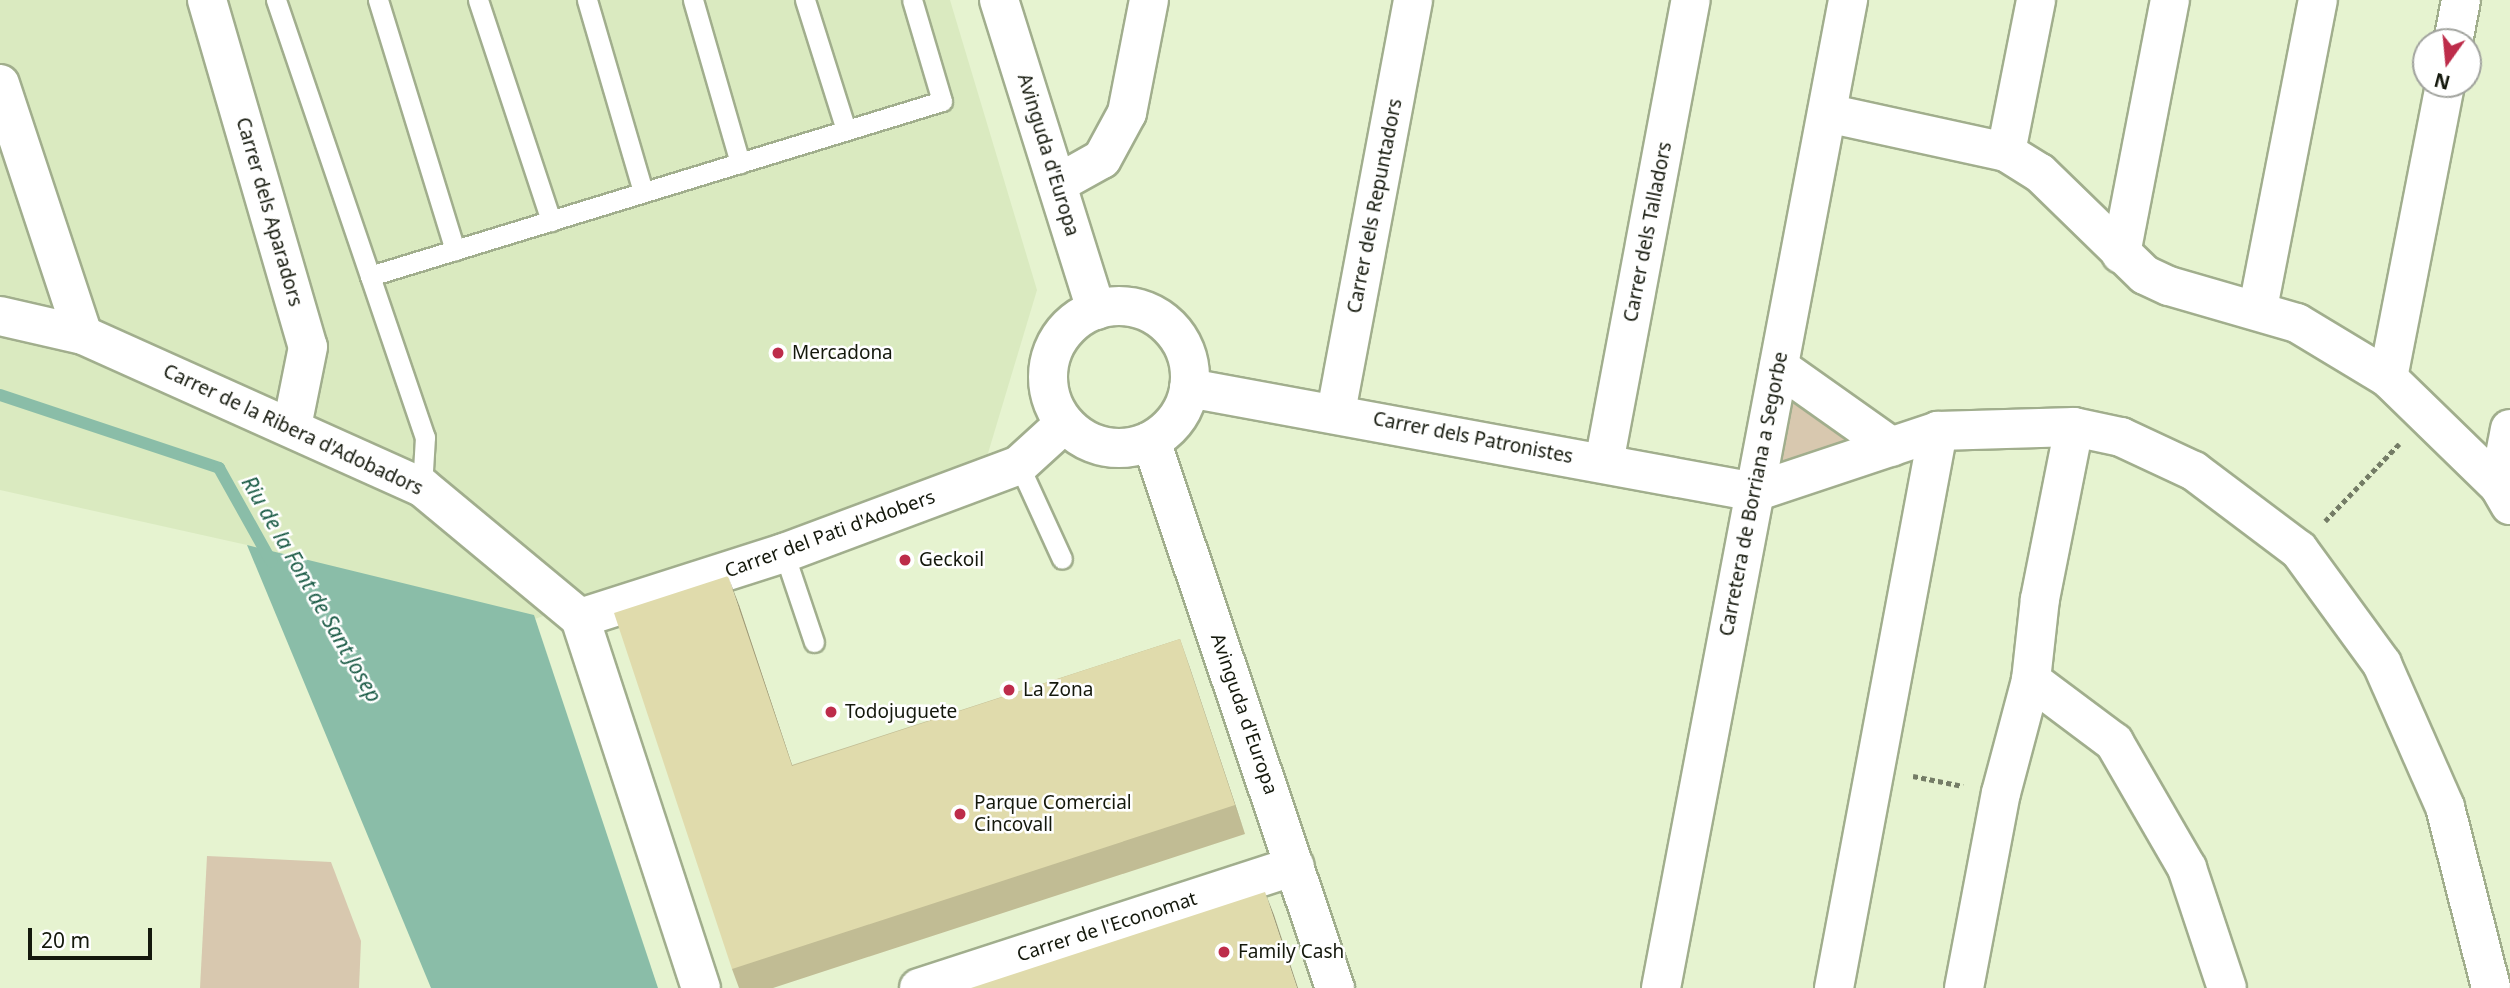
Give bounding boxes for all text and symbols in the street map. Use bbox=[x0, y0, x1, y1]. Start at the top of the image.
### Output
north arrow bbox=[2412, 28, 2482, 98]
text: N bbox=[2431, 67, 2453, 96]
street label: Avinguda d'Europa bbox=[1012, 71, 1084, 239]
street label: Carrer dels Repuntadors bbox=[1343, 97, 1407, 315]
street label: Carrer dels Aparadors bbox=[231, 115, 307, 309]
street label: Carrer dels Talladors bbox=[1619, 140, 1677, 324]
place label: Mercadona bbox=[792, 342, 893, 364]
marker: Mercadona bbox=[770, 345, 786, 361]
street label: Carretera de Borriana a Segorbe bbox=[1715, 350, 1793, 638]
street label: Carrer de la Ribera d'Adobadors bbox=[160, 360, 426, 500]
street label: Carrer dels Patronistes bbox=[1371, 407, 1575, 469]
water label: Riu de la Font de Sant Josep bbox=[237, 471, 387, 707]
street label: Carrer del Pati d'Adobers bbox=[722, 485, 938, 583]
place label: Geckoil bbox=[919, 549, 984, 571]
marker: Geckoil bbox=[897, 552, 913, 568]
street label: Avinguda d'Europa bbox=[1206, 631, 1282, 797]
place label: La Zona bbox=[1023, 679, 1093, 701]
marker: La Zona bbox=[1001, 682, 1017, 698]
place label: Todojuguete bbox=[845, 701, 957, 723]
marker: Todojuguete bbox=[823, 704, 839, 720]
place label: Parque Comercial Cincovall bbox=[974, 792, 1132, 836]
marker: Parque Comercial Cincovall bbox=[952, 806, 968, 822]
street label: Carrer de l'Economat bbox=[1014, 887, 1200, 967]
scale bar bbox=[32, 914, 156, 958]
text: 20 m bbox=[41, 926, 90, 954]
place label: Family Cash bbox=[1238, 941, 1344, 963]
marker: Family Cash bbox=[1216, 944, 1232, 960]

